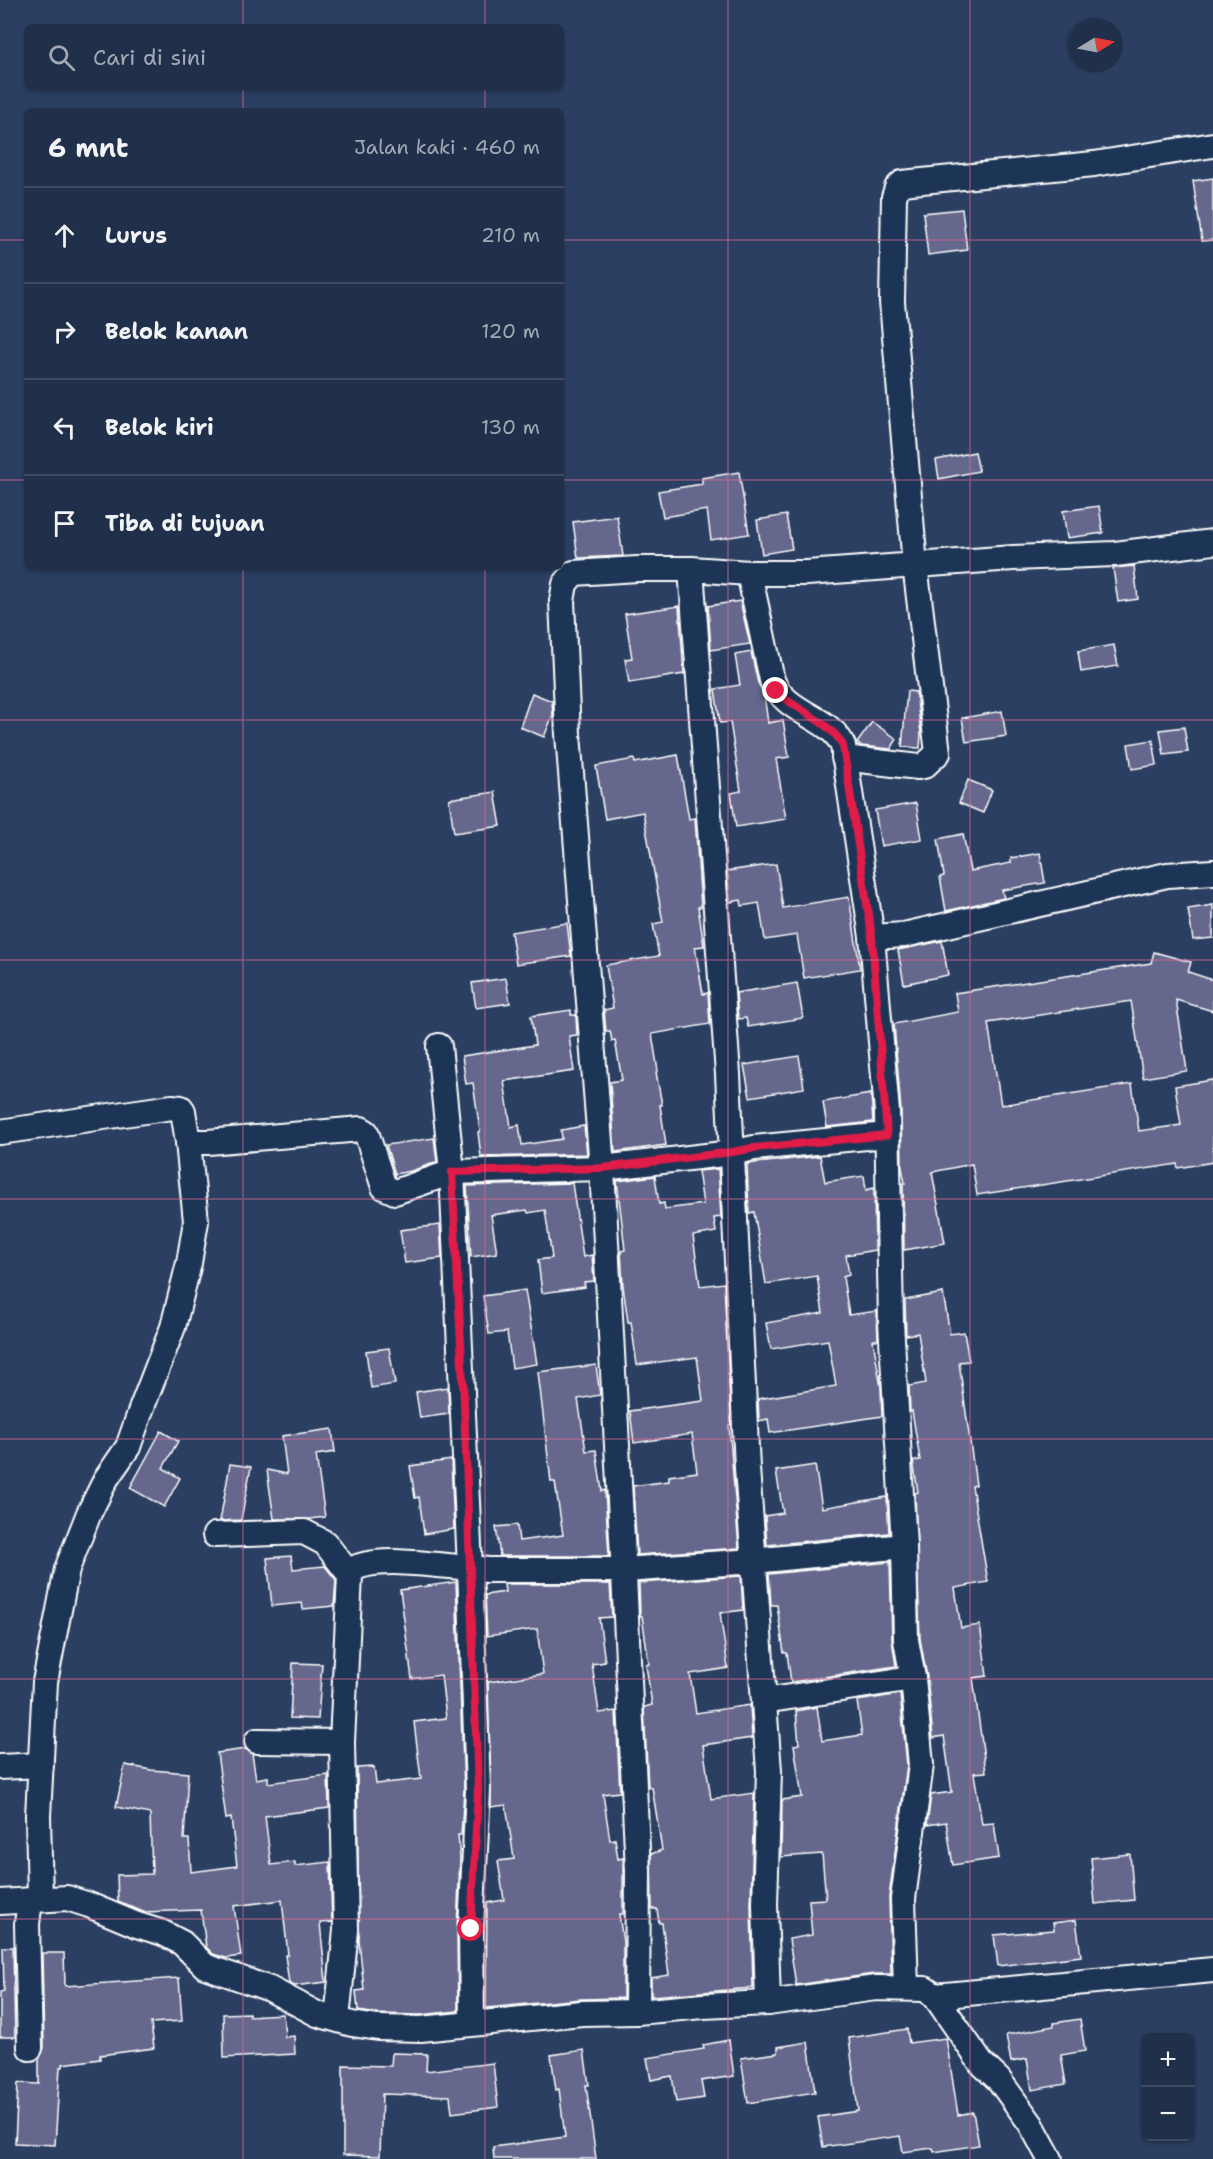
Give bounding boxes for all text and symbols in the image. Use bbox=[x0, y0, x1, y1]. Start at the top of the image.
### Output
north arrow bbox=[1069, 18, 1123, 72]
search box bbox=[24, 24, 564, 90]
icon: search bbox=[45, 41, 78, 74]
text: Cari di sini bbox=[93, 43, 206, 72]
text: 6 mnt bbox=[48, 130, 128, 165]
text: Jalan kaki · 460 m bbox=[354, 134, 540, 160]
icon: ahead bbox=[48, 219, 81, 252]
text: Lurus bbox=[105, 221, 167, 250]
text: 210 m bbox=[481, 222, 540, 248]
icon: right bbox=[48, 315, 81, 348]
text: Belok kanan bbox=[105, 317, 248, 346]
text: 120 m bbox=[481, 318, 540, 344]
icon: left bbox=[48, 411, 81, 444]
text: Belok kiri bbox=[105, 413, 214, 442]
text: 130 m bbox=[481, 414, 540, 440]
icon: arrive bbox=[48, 507, 81, 540]
text: Tiba di tujuan bbox=[105, 509, 265, 538]
route end bbox=[762, 677, 788, 703]
route start bbox=[457, 1915, 483, 1941]
map controls bbox=[1141, 2033, 1195, 2141]
button: + bbox=[1141, 2033, 1195, 2087]
button: − bbox=[1141, 2087, 1195, 2141]

